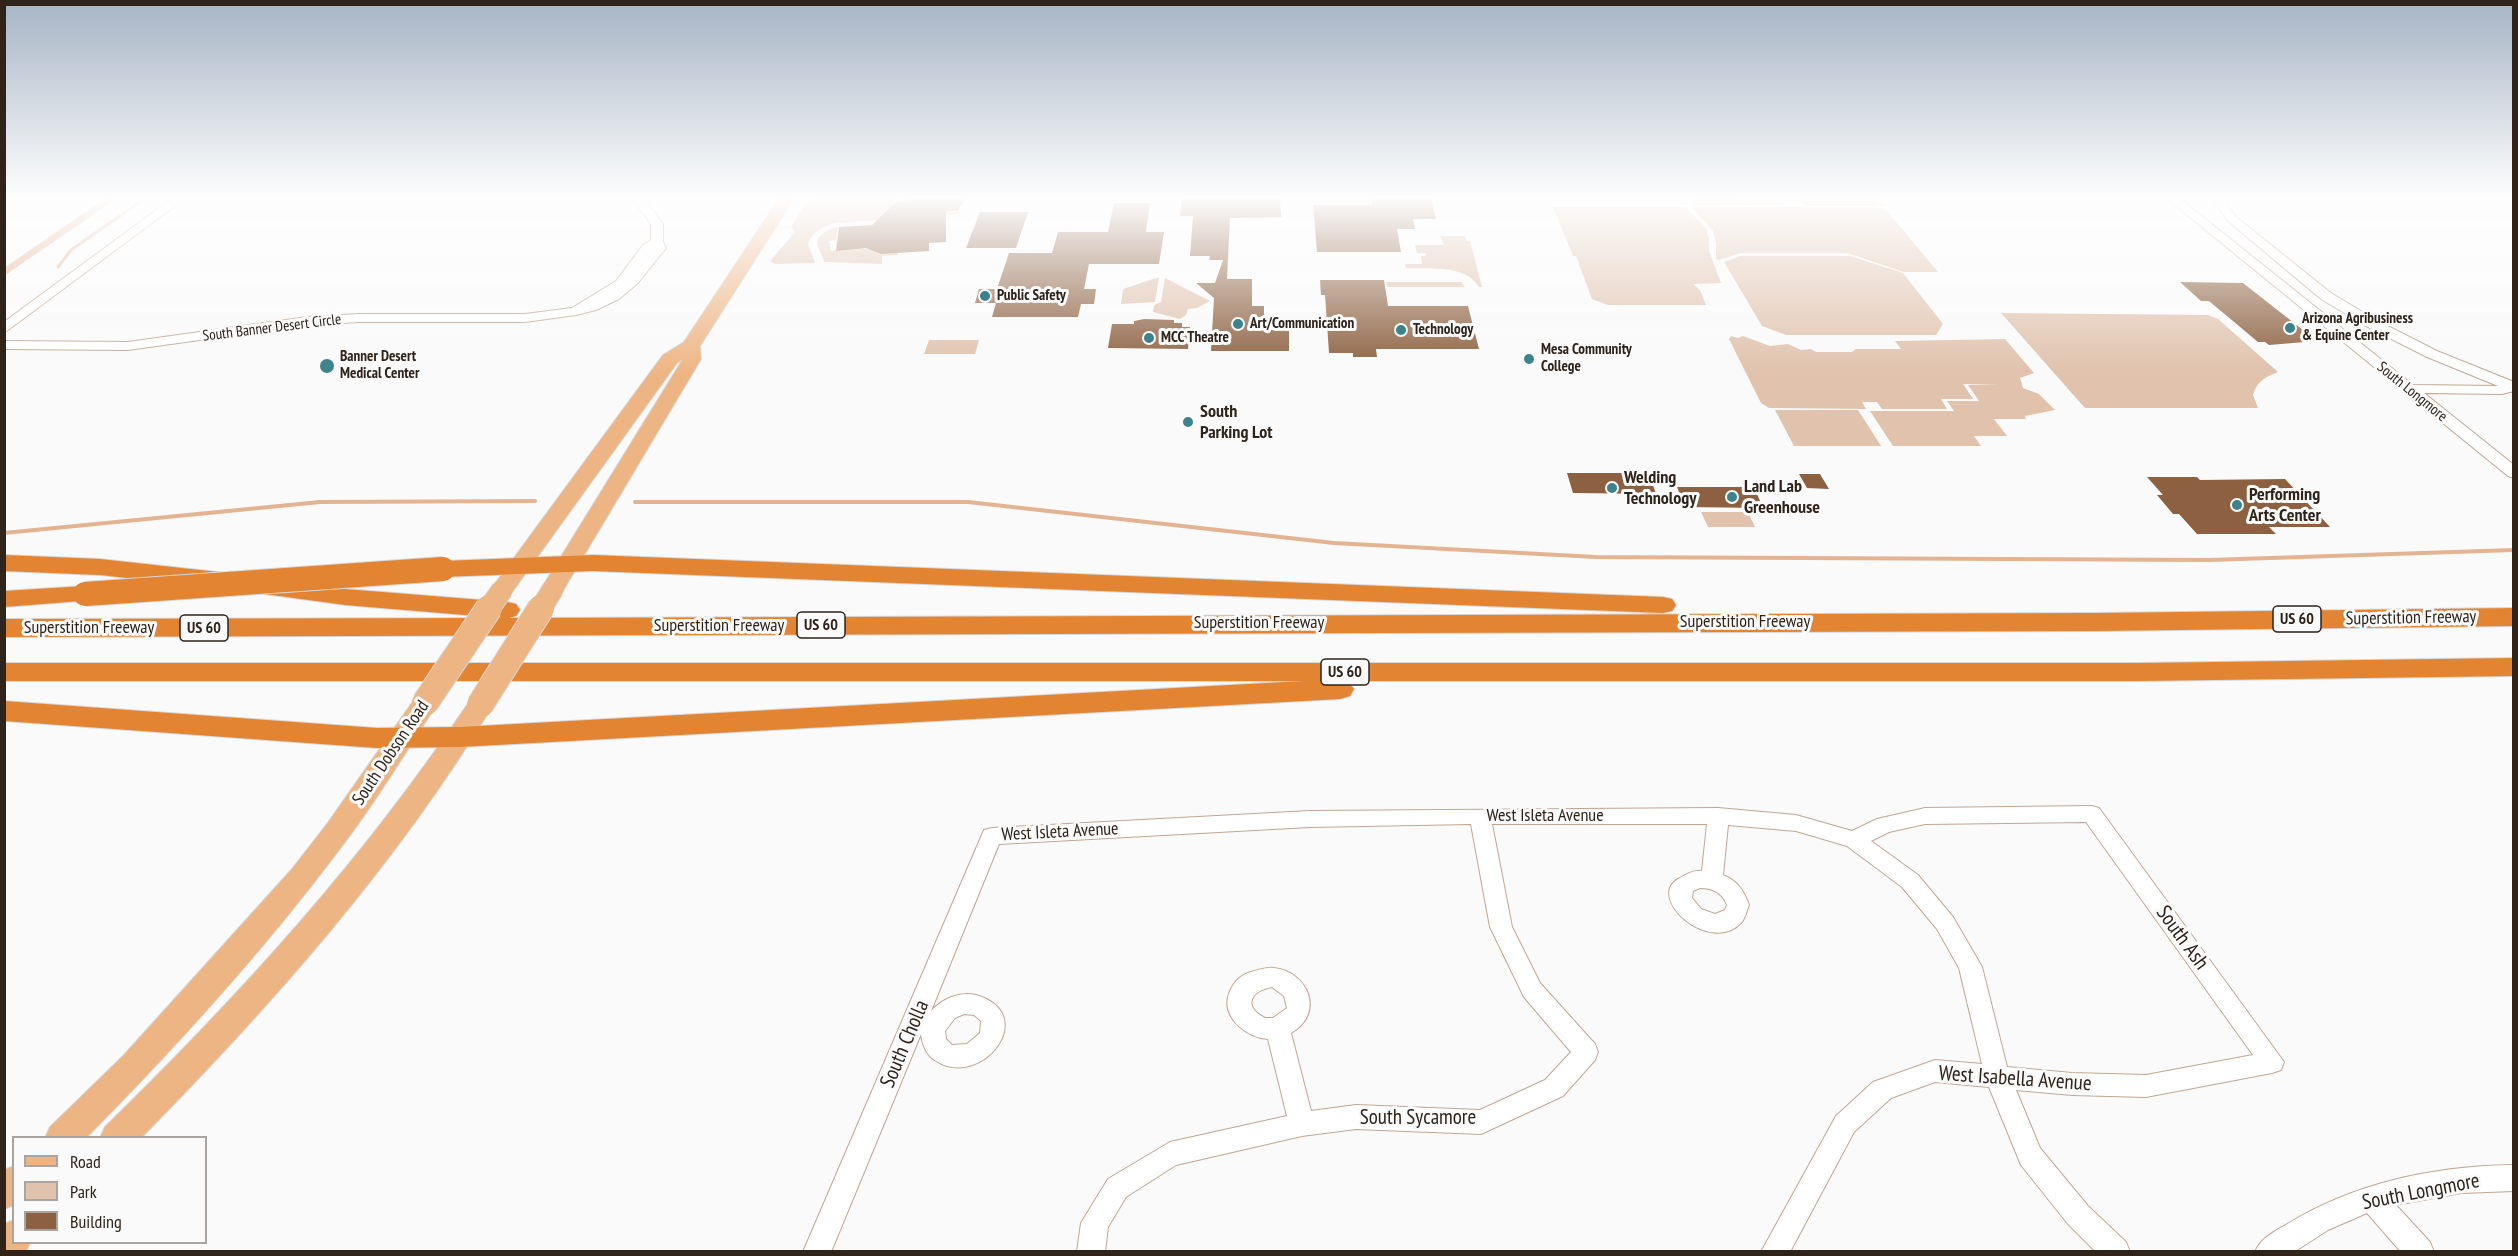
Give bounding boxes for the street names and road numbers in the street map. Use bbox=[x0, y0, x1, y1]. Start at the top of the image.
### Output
street label: South Banner Desert Circle bbox=[202, 311, 342, 345]
street label: South Longmore bbox=[2373, 358, 2451, 426]
road number: US 60 bbox=[2273, 606, 2321, 632]
street label: Superstition Freeway bbox=[2346, 606, 2476, 630]
street label: Superstition Freeway bbox=[1680, 611, 1810, 633]
road number: US 60 bbox=[797, 612, 845, 638]
street label: Superstition Freeway bbox=[1194, 612, 1324, 634]
road number: US 60 bbox=[180, 615, 228, 641]
street label: Superstition Freeway bbox=[654, 615, 784, 637]
street label: Superstition Freeway bbox=[24, 617, 154, 639]
road number: US 60 bbox=[1321, 659, 1369, 685]
street label: South Dobson Road bbox=[348, 697, 434, 809]
street label: West Isleta Avenue bbox=[1486, 805, 1604, 827]
street label: West Isleta Avenue bbox=[1001, 818, 1119, 846]
street label: South Ash bbox=[2150, 901, 2214, 975]
street label: South Cholla bbox=[875, 996, 935, 1092]
street label: West Isabella Avenue bbox=[1938, 1061, 2092, 1097]
street label: South Sycamore bbox=[1360, 1105, 1476, 1131]
street label: South Longmore bbox=[2360, 1168, 2482, 1216]

